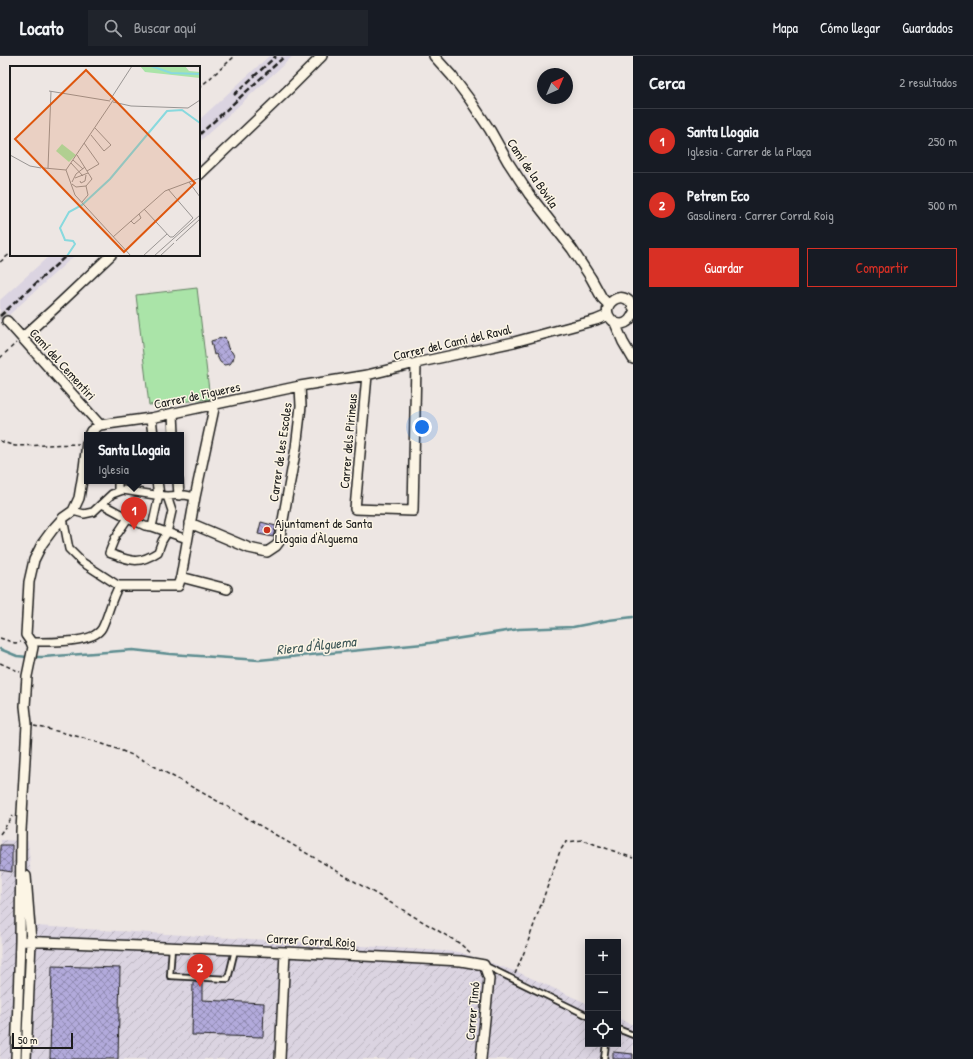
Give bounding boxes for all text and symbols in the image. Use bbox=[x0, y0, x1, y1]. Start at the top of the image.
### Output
search box bbox=[88, 10, 368, 46]
text: Locato bbox=[20, 15, 64, 41]
icon: search bbox=[102, 17, 124, 39]
text: Buscar aquí bbox=[134, 17, 196, 38]
text: Mapa bbox=[773, 18, 798, 37]
text: Cómo llegar bbox=[820, 18, 880, 37]
text: Guardados bbox=[902, 18, 953, 37]
inset map bbox=[10, 66, 200, 256]
north arrow bbox=[537, 68, 573, 104]
text: Cerca bbox=[649, 71, 685, 94]
text: 2 resultados bbox=[899, 73, 957, 91]
text: Santa Llogaia bbox=[687, 121, 758, 142]
text: 1 bbox=[660, 132, 664, 150]
text: 250 m bbox=[928, 132, 957, 150]
street label: Camí de la Bòvila bbox=[503, 135, 563, 211]
text: Iglesia · Carrer de la Plaça bbox=[687, 142, 811, 160]
text: Petrem Eco bbox=[687, 185, 749, 206]
text: 2 bbox=[659, 196, 665, 214]
text: 500 m bbox=[928, 196, 957, 214]
text: Gasolinera · Carrer Corral Roig bbox=[687, 206, 834, 224]
button: Guardar bbox=[649, 248, 799, 287]
button: Compartir bbox=[807, 248, 957, 287]
street label: Carrer del Camí del Raval bbox=[391, 320, 513, 364]
street label: Camí del Cementiri bbox=[26, 324, 100, 404]
street label: Carrer de Figueres bbox=[152, 377, 242, 413]
street label: Carrer dels Pirineus bbox=[335, 393, 361, 489]
street label: Carrer de les Escoles bbox=[264, 401, 296, 503]
your location bbox=[412, 417, 432, 437]
popup bbox=[84, 432, 184, 484]
text: Santa Llogaia bbox=[98, 439, 170, 460]
text: Iglesia bbox=[98, 460, 129, 478]
pin: 1 bbox=[121, 497, 147, 530]
place label: Ajuntament de Santa Llogaia d'Àlguema bbox=[275, 514, 372, 547]
marker: Ajuntament de Santa Llogaia d'Àlguema bbox=[262, 525, 272, 535]
water label: Riera d'Àlguema bbox=[275, 631, 358, 660]
street label: Carrer Corral Roig bbox=[266, 929, 356, 951]
map controls bbox=[585, 939, 621, 1047]
button: + bbox=[585, 939, 621, 975]
pin: 2 bbox=[187, 954, 213, 987]
button: − bbox=[585, 975, 621, 1011]
street label: Carrer Timó bbox=[460, 981, 484, 1041]
button: locate bbox=[585, 1011, 621, 1047]
scale bar bbox=[12, 1031, 73, 1050]
text: 50 m bbox=[18, 1033, 38, 1047]

